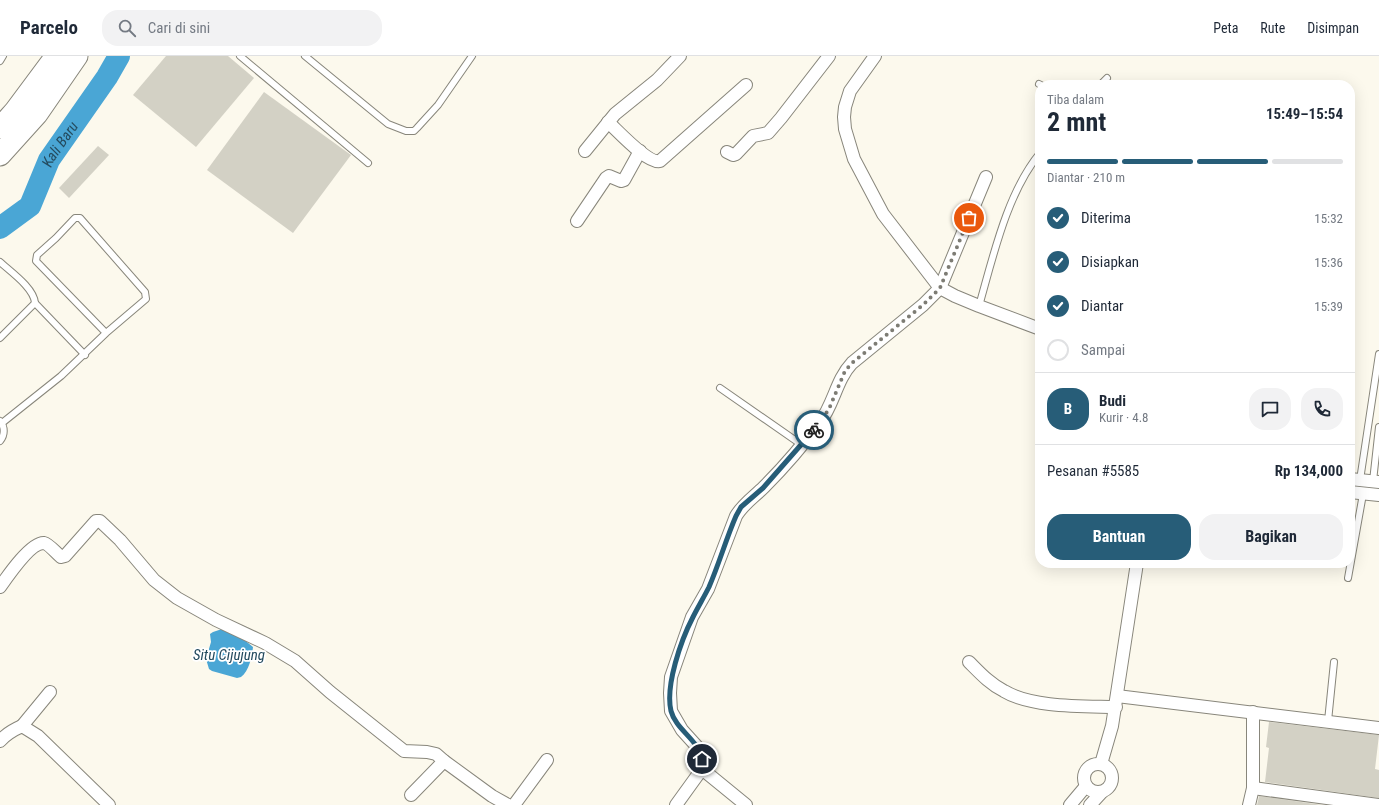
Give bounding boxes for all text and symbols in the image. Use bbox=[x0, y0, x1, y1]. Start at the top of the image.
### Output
search box bbox=[102, 10, 382, 46]
text: Parcelo bbox=[20, 16, 78, 39]
icon: search bbox=[116, 17, 138, 39]
text: Cari di sini bbox=[148, 19, 210, 37]
text: Peta bbox=[1213, 20, 1238, 36]
text: Rute bbox=[1260, 20, 1285, 36]
text: Disimpan bbox=[1307, 20, 1359, 36]
text: Tiba dalam bbox=[1047, 92, 1104, 107]
text: 15:49–15:54 bbox=[1266, 105, 1343, 123]
text: 2 mnt bbox=[1047, 107, 1106, 137]
water label: Kali Baru bbox=[38, 118, 82, 170]
text: Diantar · 210 m bbox=[1047, 170, 1125, 185]
pin bbox=[952, 201, 986, 235]
icon: bag bbox=[958, 207, 980, 229]
icon: check bbox=[1047, 207, 1069, 229]
text: Diterima bbox=[1081, 209, 1131, 227]
text: 15:32 bbox=[1314, 211, 1343, 226]
icon: check bbox=[1047, 251, 1069, 273]
text: Disiapkan bbox=[1081, 253, 1139, 271]
text: 15:36 bbox=[1314, 255, 1343, 270]
icon: check bbox=[1047, 295, 1069, 317]
text: Diantar bbox=[1081, 297, 1124, 315]
text: 15:39 bbox=[1314, 299, 1343, 314]
text: Sampai bbox=[1081, 341, 1125, 359]
button: chat bbox=[1249, 388, 1291, 430]
button: phone bbox=[1301, 388, 1343, 430]
text: Budi bbox=[1099, 392, 1126, 410]
text: B bbox=[1064, 400, 1072, 418]
courier bbox=[794, 410, 834, 450]
text: Kurir · 4.8 bbox=[1099, 410, 1149, 425]
icon: bike bbox=[803, 419, 825, 441]
text: Pesanan #5585 bbox=[1047, 462, 1139, 480]
text: Rp 134,000 bbox=[1275, 462, 1343, 480]
button: Bantuan bbox=[1047, 514, 1191, 560]
button: Bagikan bbox=[1199, 514, 1343, 560]
water label: Situ Cijujung bbox=[193, 646, 265, 664]
pin bbox=[685, 742, 719, 776]
icon: home bbox=[691, 748, 713, 770]

